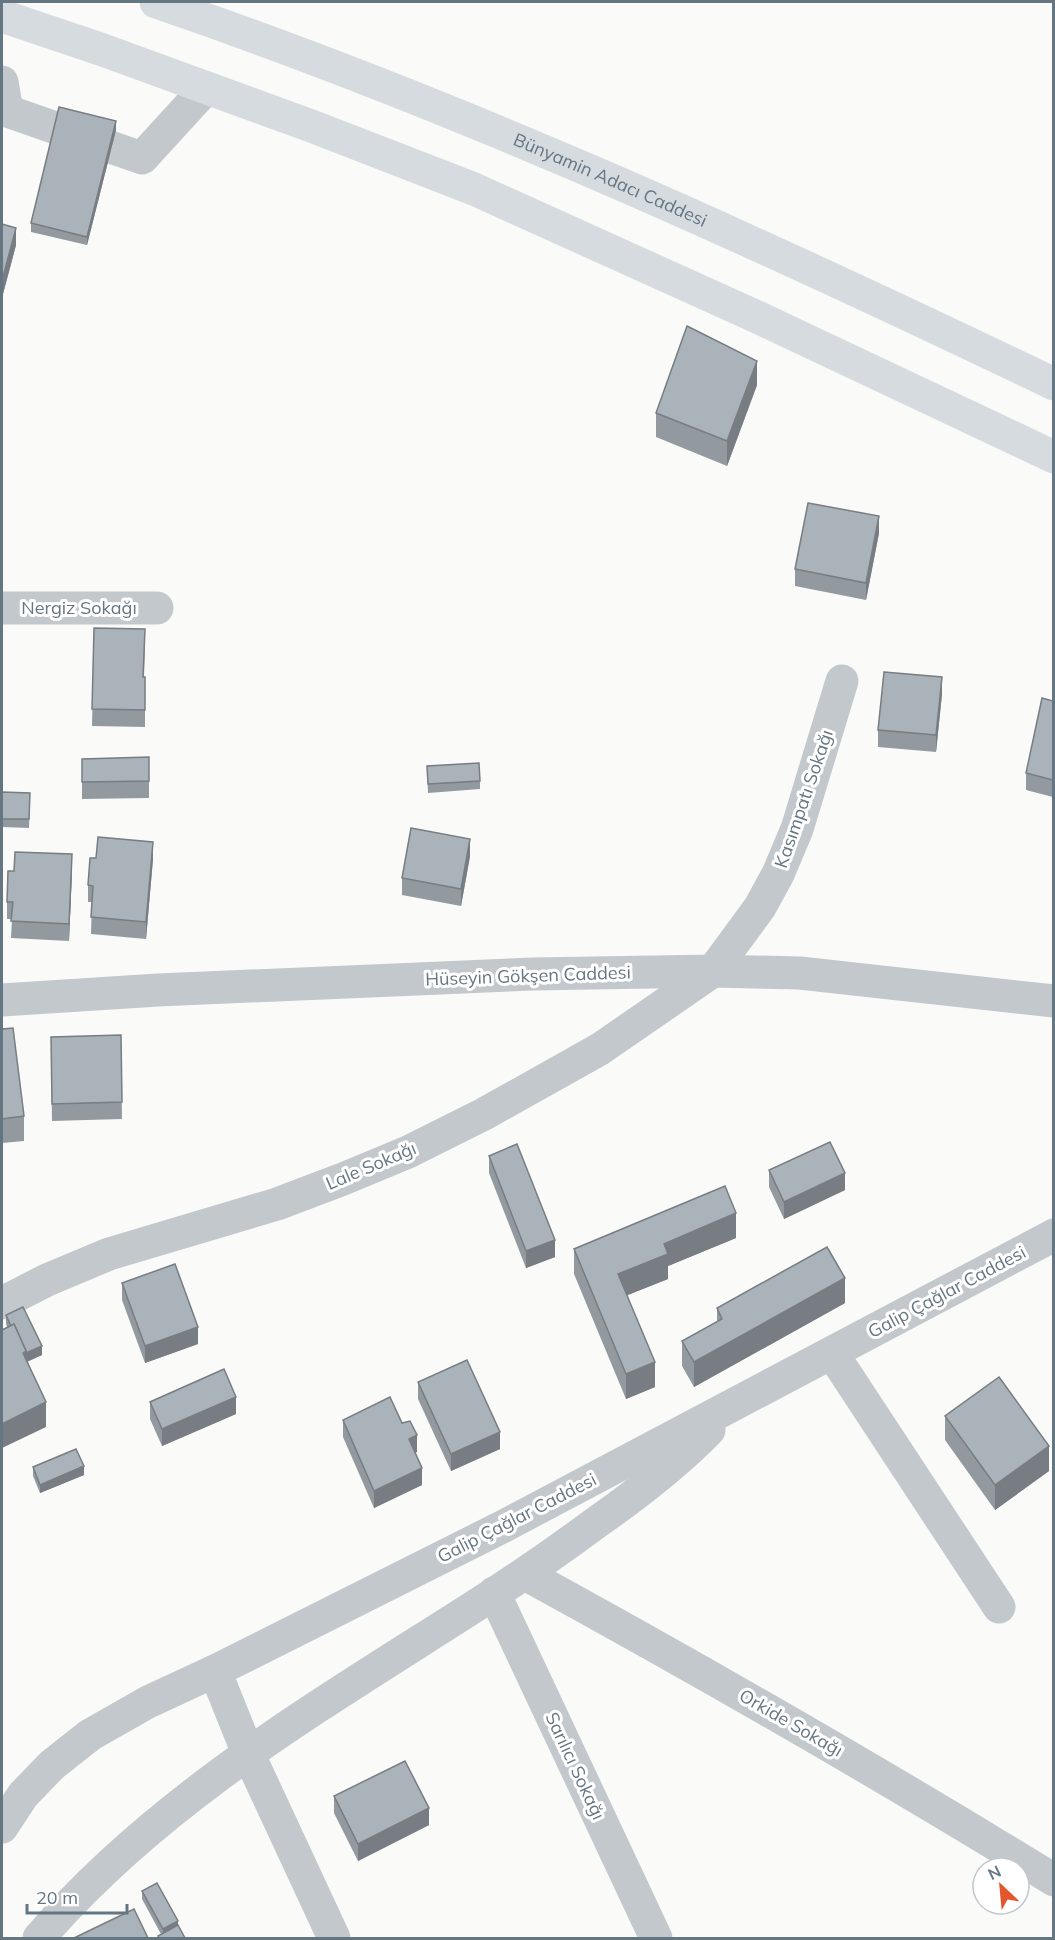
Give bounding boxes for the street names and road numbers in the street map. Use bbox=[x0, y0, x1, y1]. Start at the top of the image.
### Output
street label: Bünyamin Adacı Caddesi bbox=[510, 128, 711, 232]
street label: Nergiz Sokağı bbox=[21, 596, 137, 619]
street label: Kasımpatı Sokağı bbox=[769, 727, 838, 871]
street label: Hüseyin Gökşen Caddesi bbox=[425, 960, 631, 991]
street label: Lale Sokağı bbox=[322, 1136, 419, 1195]
street label: Galip Çağlar Caddesi bbox=[864, 1240, 1030, 1343]
street label: Galip Çağlar Caddesi bbox=[433, 1467, 600, 1568]
street label: Orkide Sokağı bbox=[735, 1684, 847, 1761]
street label: Sarılıcı Sokağı bbox=[541, 1708, 610, 1823]

